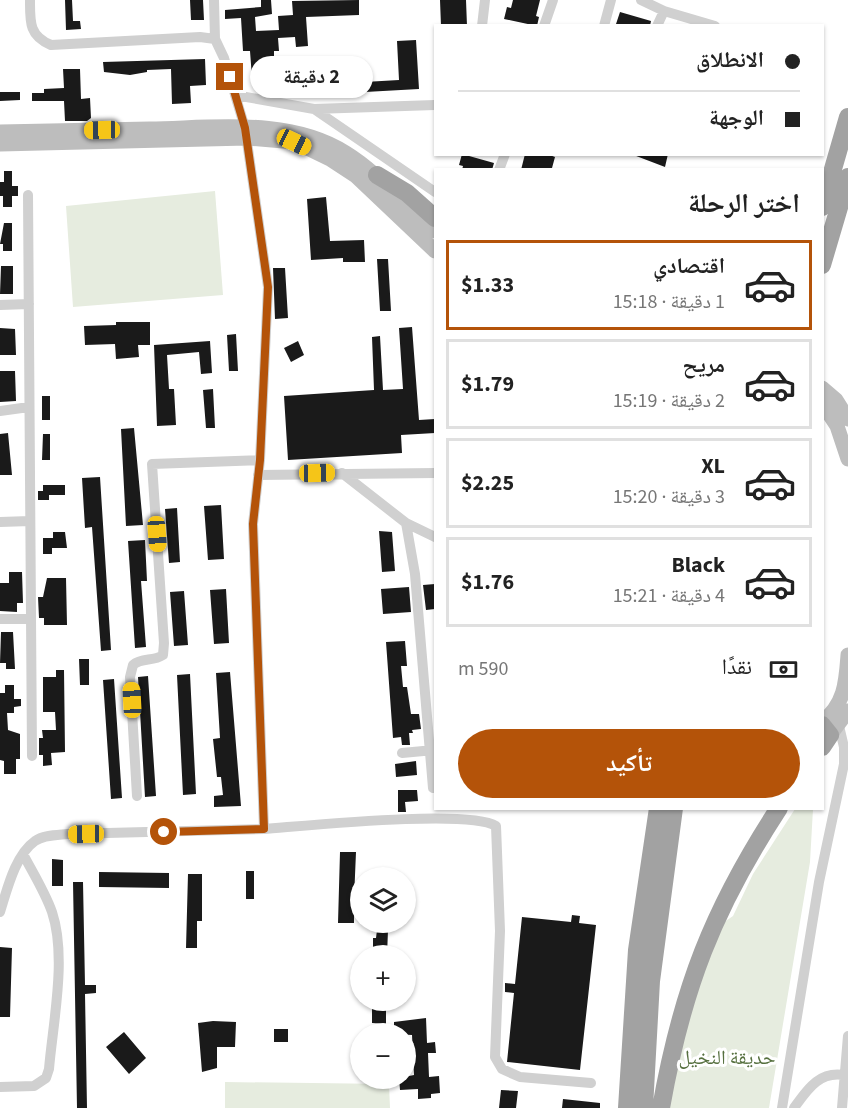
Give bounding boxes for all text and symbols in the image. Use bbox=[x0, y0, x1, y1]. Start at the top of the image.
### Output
text: الانطلاق bbox=[696, 44, 764, 76]
callout: 2 دقيقة bbox=[251, 56, 374, 98]
route end bbox=[216, 63, 243, 90]
text: 2 دقيقة bbox=[283, 63, 340, 91]
text: الوجهة bbox=[709, 102, 764, 134]
car bbox=[84, 121, 120, 139]
car bbox=[274, 126, 314, 158]
text: اختر الرحلة bbox=[688, 184, 800, 223]
text: اقتصادي bbox=[653, 250, 725, 282]
icon: car bbox=[743, 258, 797, 312]
text: $1.33 bbox=[461, 269, 514, 301]
text: 1 دقيقة · 15:18 bbox=[613, 288, 725, 316]
text: مريح bbox=[682, 349, 725, 381]
icon: car bbox=[743, 357, 797, 411]
text: $1.79 bbox=[461, 368, 514, 400]
text: 2 دقيقة · 15:19 bbox=[613, 387, 725, 415]
text: XL bbox=[701, 450, 725, 482]
icon: car bbox=[743, 456, 797, 510]
car bbox=[299, 464, 335, 482]
text: $2.25 bbox=[461, 467, 514, 499]
text: 3 دقيقة · 15:20 bbox=[613, 483, 725, 511]
car bbox=[147, 515, 167, 553]
text: Black bbox=[671, 549, 725, 581]
icon: car bbox=[743, 555, 797, 609]
text: $1.76 bbox=[461, 566, 514, 598]
text: 4 دقيقة · 15:21 bbox=[613, 582, 725, 610]
text: نقدًا bbox=[722, 651, 752, 683]
icon: cash bbox=[767, 653, 800, 686]
text: 590 m bbox=[458, 655, 508, 683]
car bbox=[122, 682, 142, 718]
button: تأكيد bbox=[458, 729, 800, 798]
route start bbox=[150, 818, 177, 845]
car bbox=[68, 825, 104, 843]
map controls bbox=[350, 867, 416, 1089]
button: layers bbox=[350, 867, 416, 933]
button: + bbox=[350, 945, 416, 1011]
button: − bbox=[350, 1023, 416, 1089]
park label: حديقة النخيل bbox=[678, 1044, 776, 1072]

